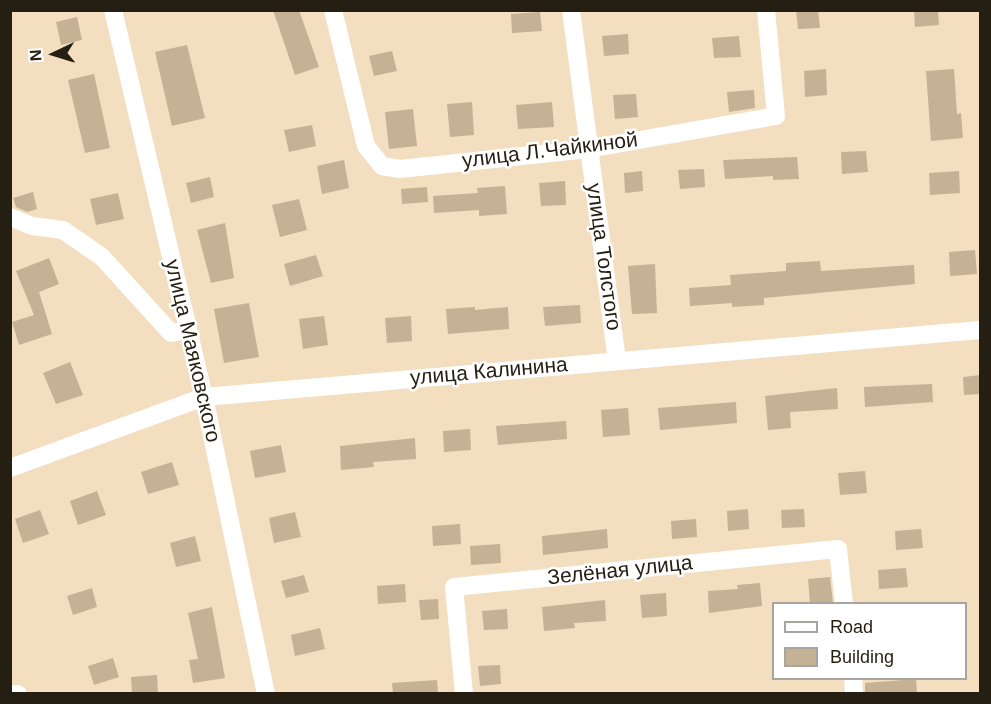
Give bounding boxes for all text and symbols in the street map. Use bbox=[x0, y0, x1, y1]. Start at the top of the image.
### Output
north arrow bbox=[24, 24, 84, 84]
text: N bbox=[27, 49, 44, 62]
street label: улица Л.Чайкиной bbox=[461, 128, 639, 174]
street label: улица Толстого bbox=[580, 182, 626, 332]
street label: улица Маяковского bbox=[159, 257, 225, 445]
street label: улица Калинина bbox=[409, 353, 569, 391]
street label: Зелёная улица bbox=[546, 551, 694, 591]
legend bbox=[772, 602, 967, 680]
text: Road bbox=[830, 617, 873, 637]
text: Building bbox=[830, 647, 894, 667]

